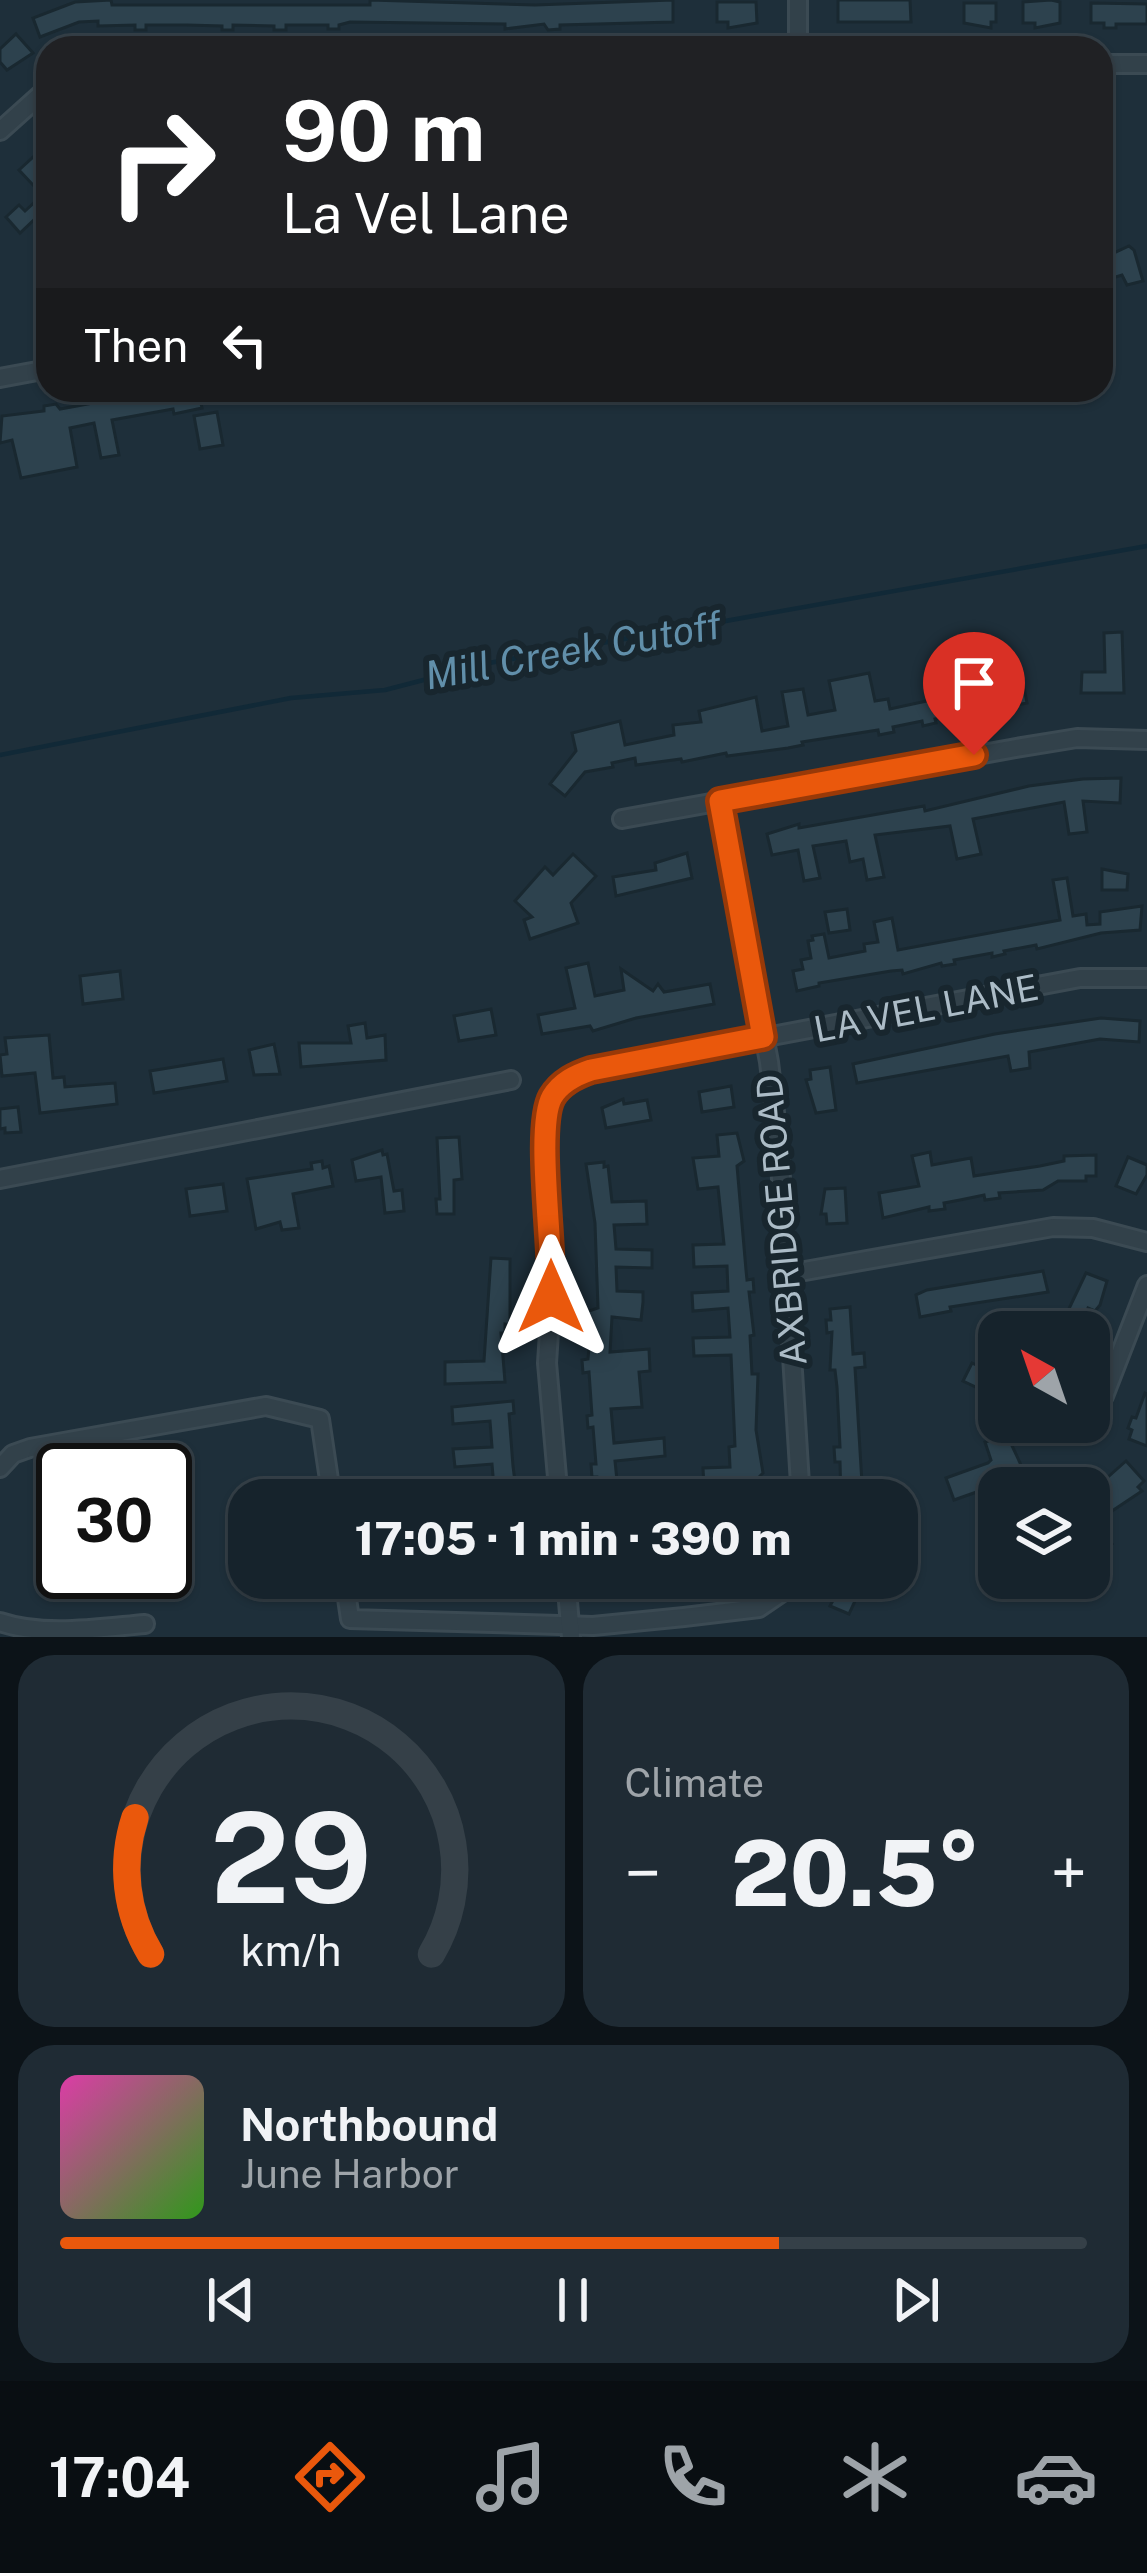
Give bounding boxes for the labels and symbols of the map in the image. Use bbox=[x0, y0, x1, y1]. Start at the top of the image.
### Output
water label: Mill Creek Cutoff bbox=[421, 601, 727, 699]
pin bbox=[923, 632, 1025, 755]
street label: LA VEL LANE bbox=[810, 966, 1042, 1050]
street label: AXBRIDGE ROAD bbox=[747, 1073, 815, 1367]
position arrow bbox=[488, 1234, 614, 1360]
north arrow bbox=[978, 1311, 1110, 1443]
speed limit sign: 30 bbox=[36, 1443, 192, 1599]

